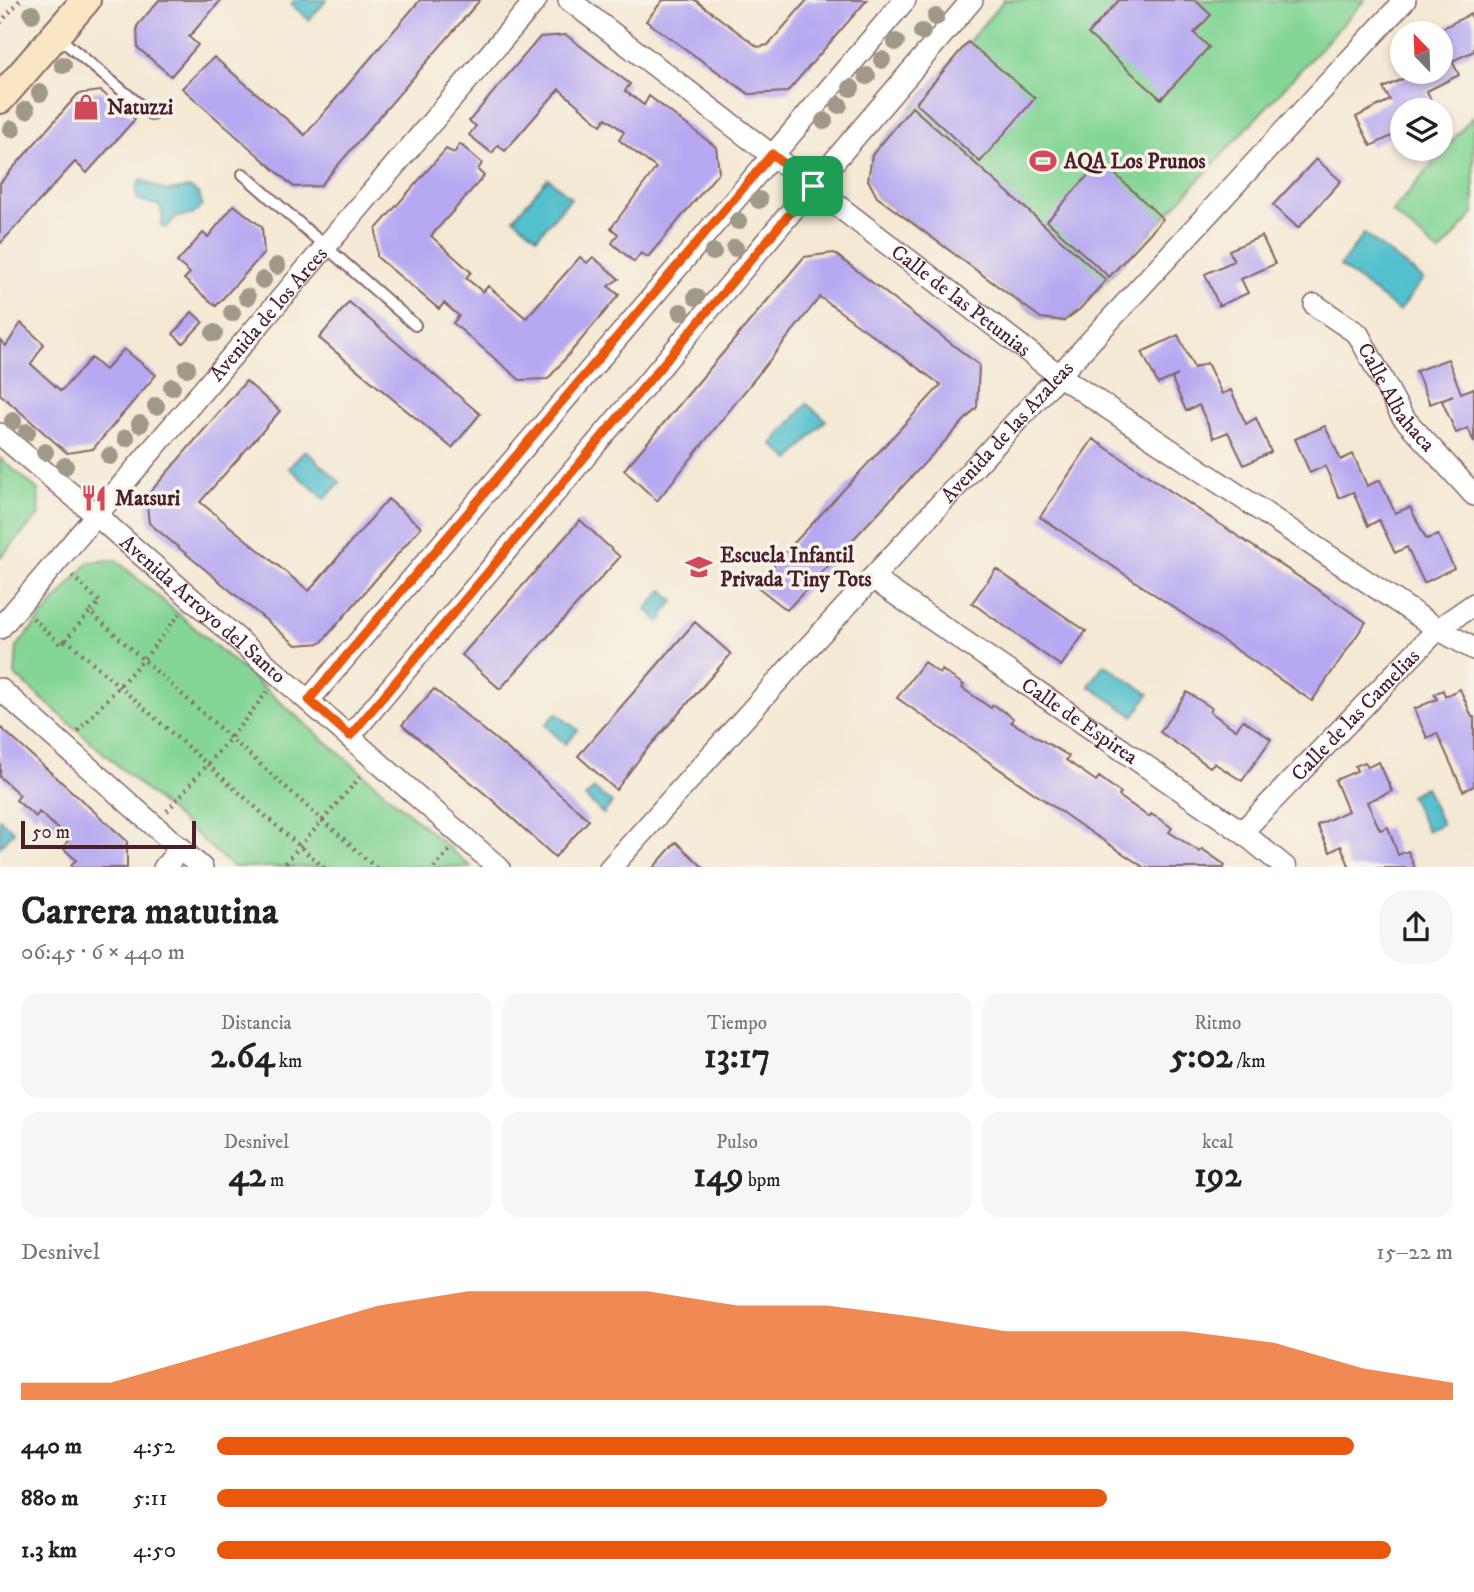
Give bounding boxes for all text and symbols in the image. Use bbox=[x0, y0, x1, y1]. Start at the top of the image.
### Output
north arrow bbox=[1390, 21, 1452, 84]
map controls bbox=[1390, 21, 1453, 161]
shop icon: Natuzzi bbox=[71, 92, 101, 122]
place label: Natuzzi bbox=[107, 95, 174, 121]
button: layers bbox=[1390, 98, 1453, 161]
sports icon: AQA Los Prunos bbox=[1028, 146, 1058, 176]
place label: AQA Los Prunos bbox=[1063, 149, 1206, 175]
pin bbox=[783, 156, 843, 216]
icon: arrive bbox=[794, 167, 832, 205]
street label: Calle de las Petunias bbox=[886, 239, 1036, 363]
street label: Avenida de los Arces bbox=[204, 242, 334, 387]
street label: Calle Albahaca bbox=[1351, 339, 1440, 458]
street label: Avenida de las Azaleas bbox=[936, 356, 1080, 509]
restaurant icon: Matsuri bbox=[79, 483, 109, 513]
place label: Matsuri bbox=[115, 486, 181, 512]
street label: Avenida Arroyo del Santo bbox=[114, 530, 291, 689]
place label: Escuela Infantil Privada Tiny Tots bbox=[720, 543, 872, 593]
school or university icon: Escuela Infantil Privada Tiny Tots bbox=[684, 552, 714, 582]
street label: Calle de las Camelias bbox=[1286, 644, 1426, 787]
street label: Calle de Espirea bbox=[1016, 672, 1143, 771]
scale bar bbox=[21, 818, 196, 850]
text: 50 m bbox=[32, 821, 70, 844]
text: Carrera matutina bbox=[21, 888, 278, 936]
button: share bbox=[1379, 890, 1453, 964]
text: 06:45 · 6 × 440 m bbox=[21, 938, 185, 967]
text: Distancia bbox=[221, 1012, 292, 1035]
text: Tiempo bbox=[707, 1012, 767, 1035]
text: Ritmo bbox=[1194, 1012, 1241, 1035]
text: 2.64 bbox=[210, 1035, 275, 1079]
text: 13:17 bbox=[704, 1035, 770, 1079]
text: 5:02 bbox=[1170, 1035, 1232, 1079]
text: km bbox=[275, 1050, 302, 1073]
text: /km bbox=[1232, 1050, 1265, 1073]
text: Desnivel bbox=[224, 1131, 289, 1154]
text: Pulso bbox=[716, 1131, 758, 1154]
text: kcal bbox=[1202, 1131, 1233, 1154]
text: 42 bbox=[228, 1154, 266, 1198]
text: 149 bbox=[693, 1154, 744, 1198]
text: 192 bbox=[1194, 1154, 1241, 1198]
text: m bbox=[266, 1169, 284, 1192]
text: bpm bbox=[744, 1169, 781, 1192]
text: Desnivel bbox=[21, 1238, 100, 1267]
text: 15–22 m bbox=[1376, 1238, 1453, 1267]
text: 440 m bbox=[21, 1432, 82, 1461]
text: 4:52 bbox=[133, 1432, 175, 1461]
text: 880 m bbox=[21, 1484, 79, 1513]
text: 5:11 bbox=[133, 1484, 167, 1513]
text: 1.3 km bbox=[21, 1536, 77, 1565]
text: 4:50 bbox=[133, 1536, 176, 1565]

